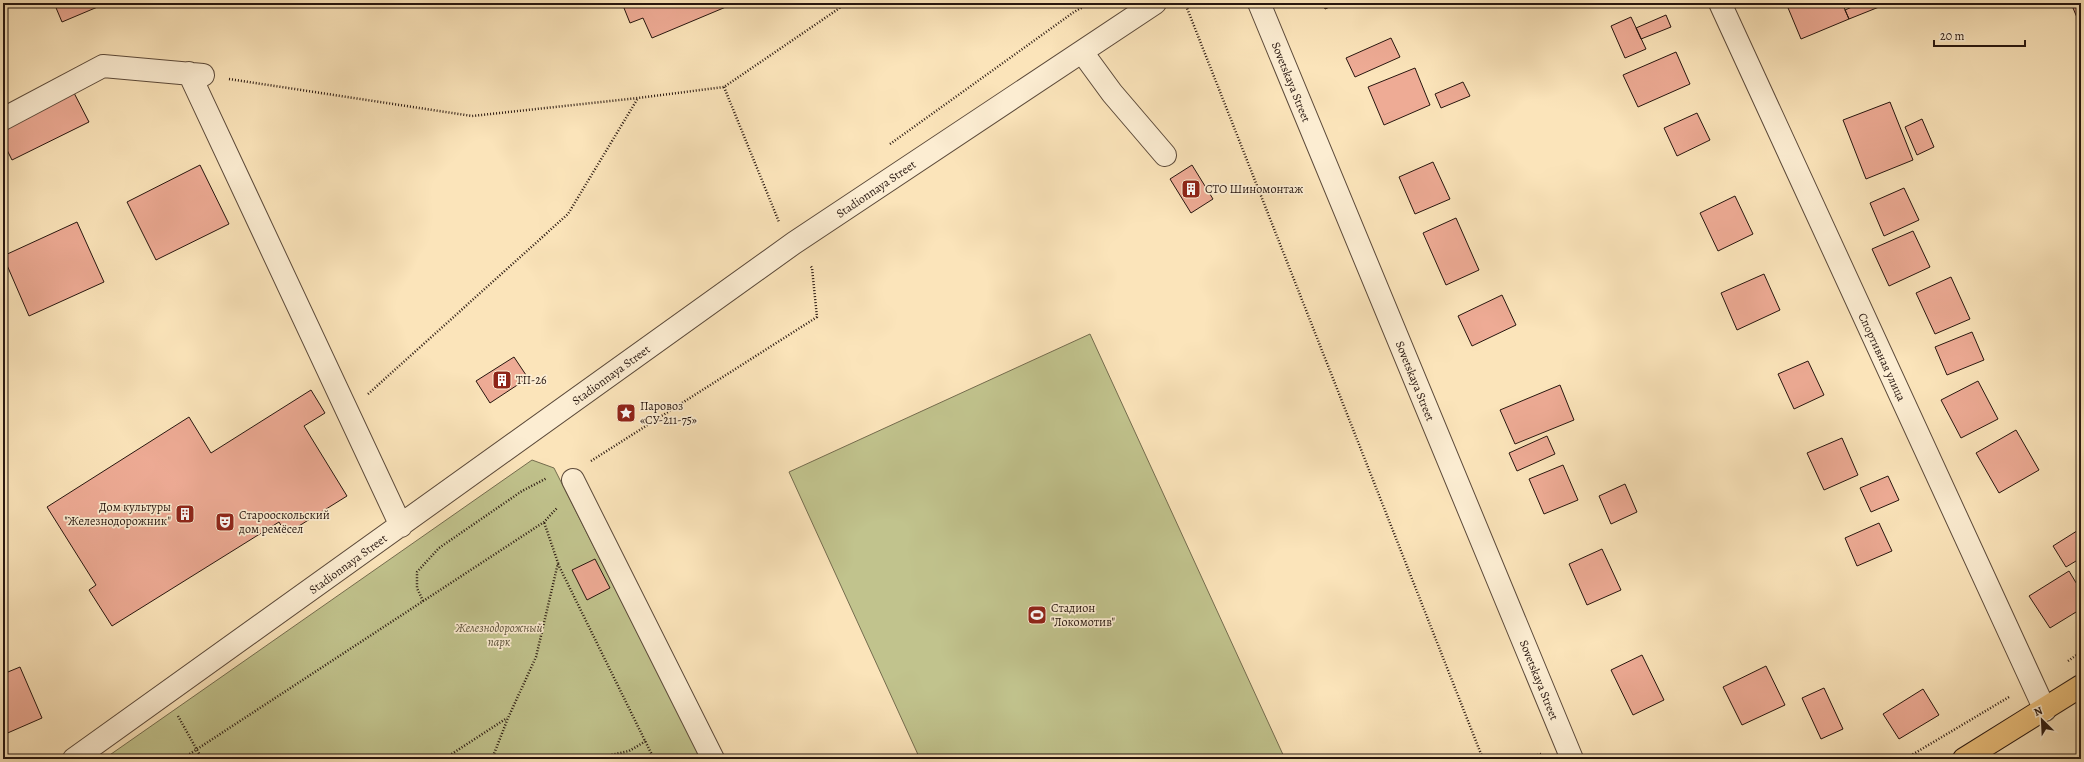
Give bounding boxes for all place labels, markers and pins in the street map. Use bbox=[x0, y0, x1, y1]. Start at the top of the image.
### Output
building icon: СТО Шиномонтаж bbox=[1180, 178, 1202, 200]
place label: СТО Шиномонтаж bbox=[1205, 181, 1303, 197]
building icon: ТП-26 bbox=[491, 369, 513, 391]
place label: ТП-26 bbox=[516, 372, 547, 388]
place label: Паровоз «СУ-211-75» bbox=[640, 398, 697, 428]
place icon: Паровоз «СУ-211-75» bbox=[615, 402, 637, 424]
place label: Дом культуры "Железнодорожник" bbox=[64, 499, 171, 529]
building icon: Дом культуры "Железнодорожник" bbox=[174, 503, 196, 525]
place label: Старооскольский дом ремёсел bbox=[238, 507, 330, 537]
theatre icon: Старооскольский дом ремёсел bbox=[214, 511, 236, 533]
place label: Стадион "Локомотив" bbox=[1051, 600, 1116, 630]
sports icon: Стадион "Локомотив" bbox=[1026, 604, 1048, 626]

